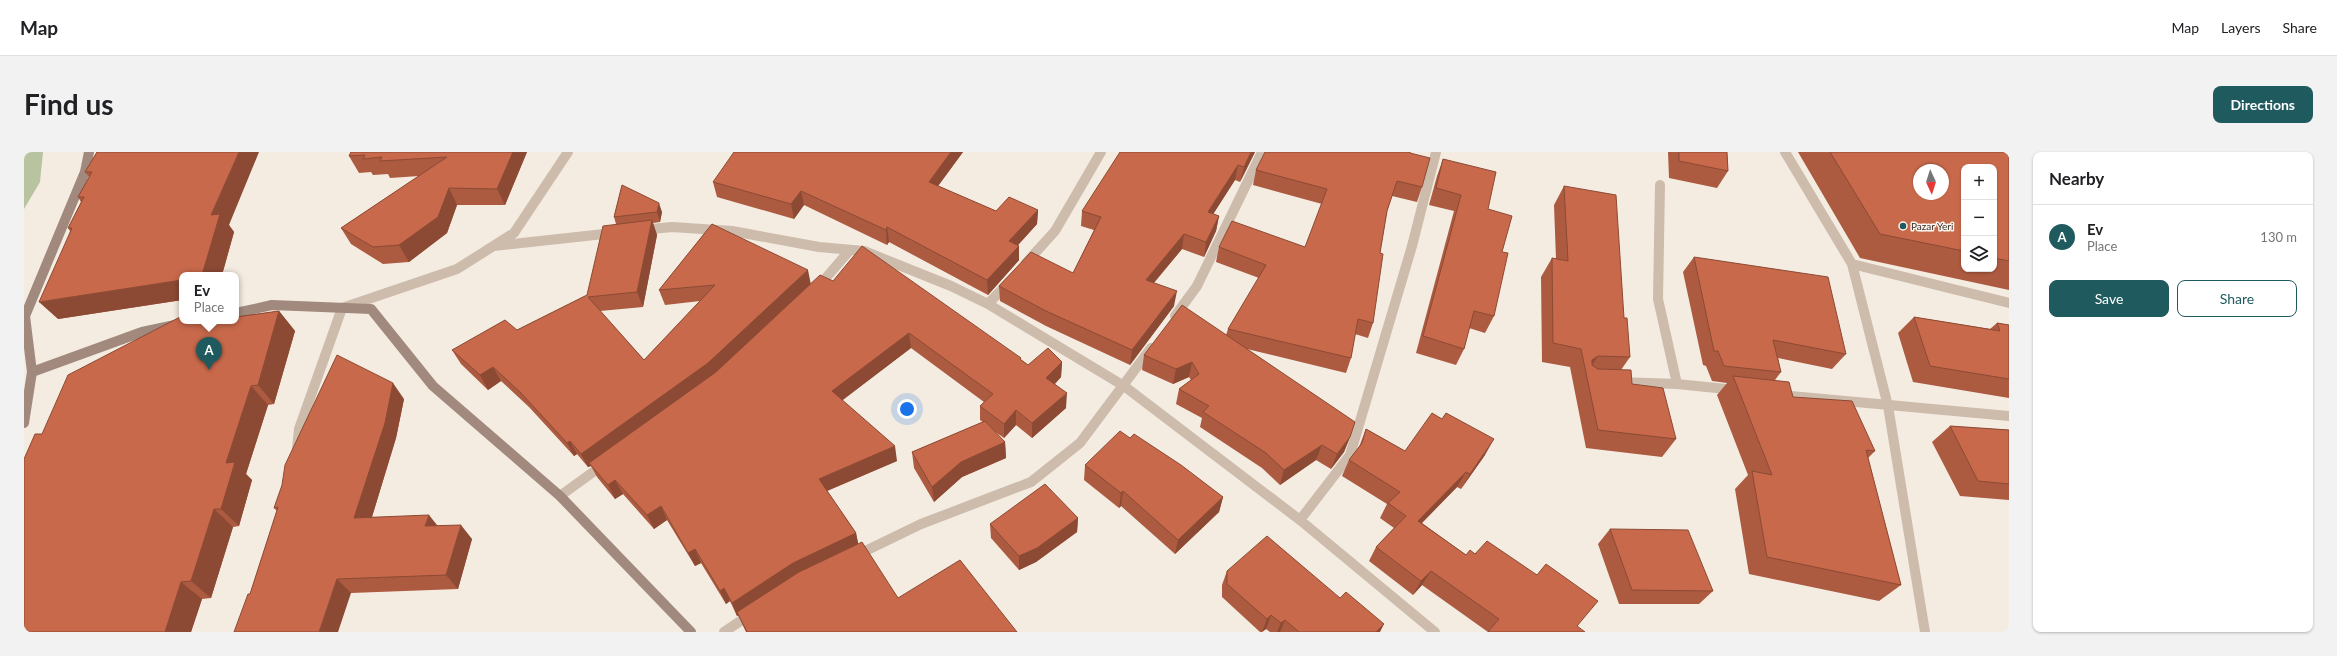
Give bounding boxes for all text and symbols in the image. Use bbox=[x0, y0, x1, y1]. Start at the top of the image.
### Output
text: Map bbox=[20, 16, 58, 39]
text: Map bbox=[2171, 19, 2199, 36]
text: Layers bbox=[2221, 19, 2261, 36]
text: Share bbox=[2283, 19, 2317, 36]
button: Directions bbox=[2213, 86, 2313, 123]
text: Find us bbox=[24, 87, 114, 121]
north arrow bbox=[1913, 164, 1949, 200]
map controls bbox=[1961, 164, 1997, 272]
button: + bbox=[1961, 164, 1997, 200]
text: Nearby bbox=[2049, 168, 2104, 189]
button: − bbox=[1961, 200, 1997, 236]
place label: Pazar Yeri bbox=[1911, 220, 1953, 232]
text: Ev bbox=[2087, 220, 2103, 238]
marker: Pazar Yeri bbox=[1898, 221, 1908, 231]
text: A bbox=[2057, 229, 2067, 245]
text: 130 m bbox=[2260, 229, 2297, 245]
button: layers bbox=[1961, 236, 1997, 272]
text: Place bbox=[2087, 238, 2117, 254]
popup bbox=[179, 272, 239, 324]
button: Save bbox=[2049, 280, 2169, 317]
button: Share bbox=[2177, 280, 2297, 317]
text: Ev bbox=[194, 281, 210, 299]
text: Place bbox=[194, 299, 224, 315]
pin: A bbox=[196, 337, 222, 370]
your location bbox=[897, 399, 917, 419]

